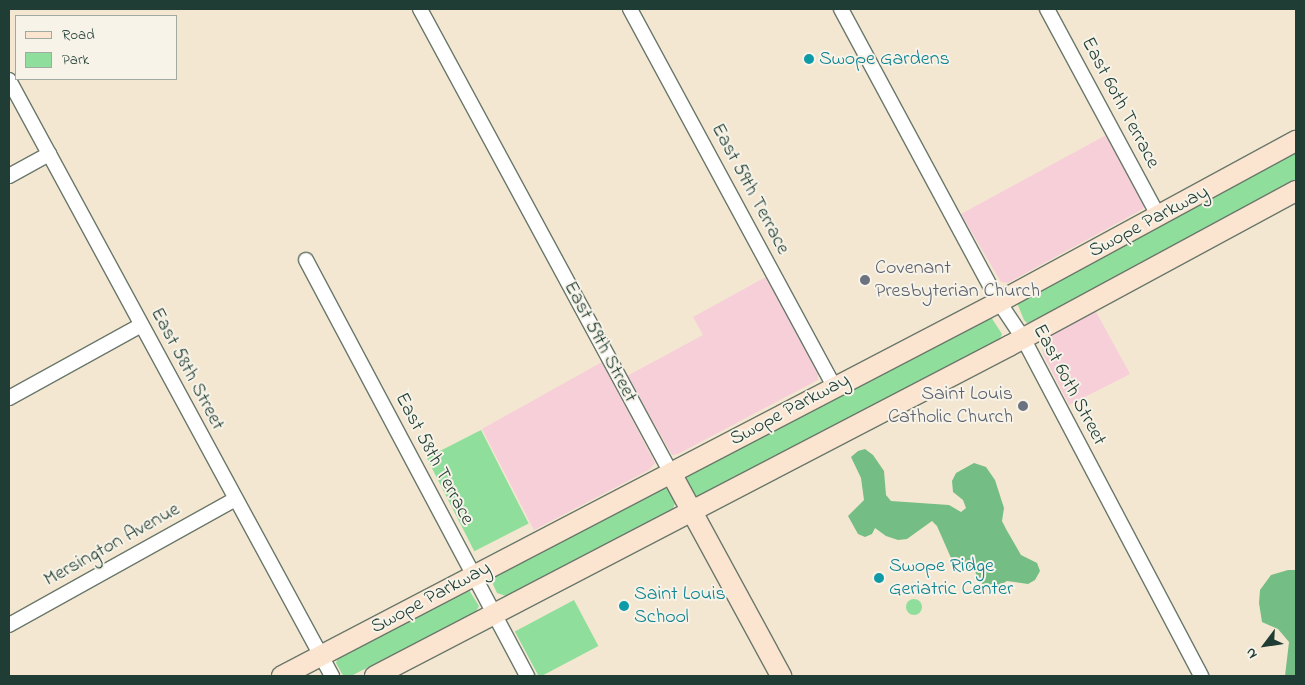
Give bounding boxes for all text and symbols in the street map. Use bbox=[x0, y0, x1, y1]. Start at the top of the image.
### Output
legend bbox=[15, 15, 178, 80]
text: Road bbox=[62, 24, 95, 46]
street label: East 60th Terrace bbox=[1075, 33, 1165, 173]
place label: Swope Gardens bbox=[819, 47, 950, 71]
text: Park bbox=[62, 49, 89, 71]
marker: Swope Gardens bbox=[803, 53, 815, 65]
street label: East 59th Terrace bbox=[705, 119, 795, 259]
street label: Swope Parkway bbox=[1085, 180, 1213, 264]
place label: Covenant Presbyterian Church bbox=[875, 256, 1040, 303]
marker: Covenant Presbyterian Church bbox=[859, 274, 871, 286]
street label: East 59th Street bbox=[558, 277, 642, 407]
street label: East 58th Street bbox=[145, 304, 229, 434]
street label: East 60th Street bbox=[1027, 320, 1111, 450]
street label: Swope Parkway bbox=[726, 368, 854, 452]
place label: Saint Louis Catholic Church bbox=[888, 382, 1013, 429]
street label: East 58th Terrace bbox=[389, 389, 479, 529]
marker: Saint Louis Catholic Church bbox=[1017, 400, 1029, 412]
street label: Mersington Avenue bbox=[40, 498, 184, 592]
place label: Swope Ridge Geriatric Center bbox=[889, 554, 1013, 601]
street label: Swope Parkway bbox=[367, 556, 495, 640]
marker: Swope Ridge Geriatric Center bbox=[873, 572, 885, 584]
place label: Saint Louis School bbox=[634, 582, 726, 629]
marker: Saint Louis School bbox=[618, 600, 630, 612]
north arrow bbox=[1240, 620, 1290, 670]
text: N bbox=[1240, 644, 1263, 662]

